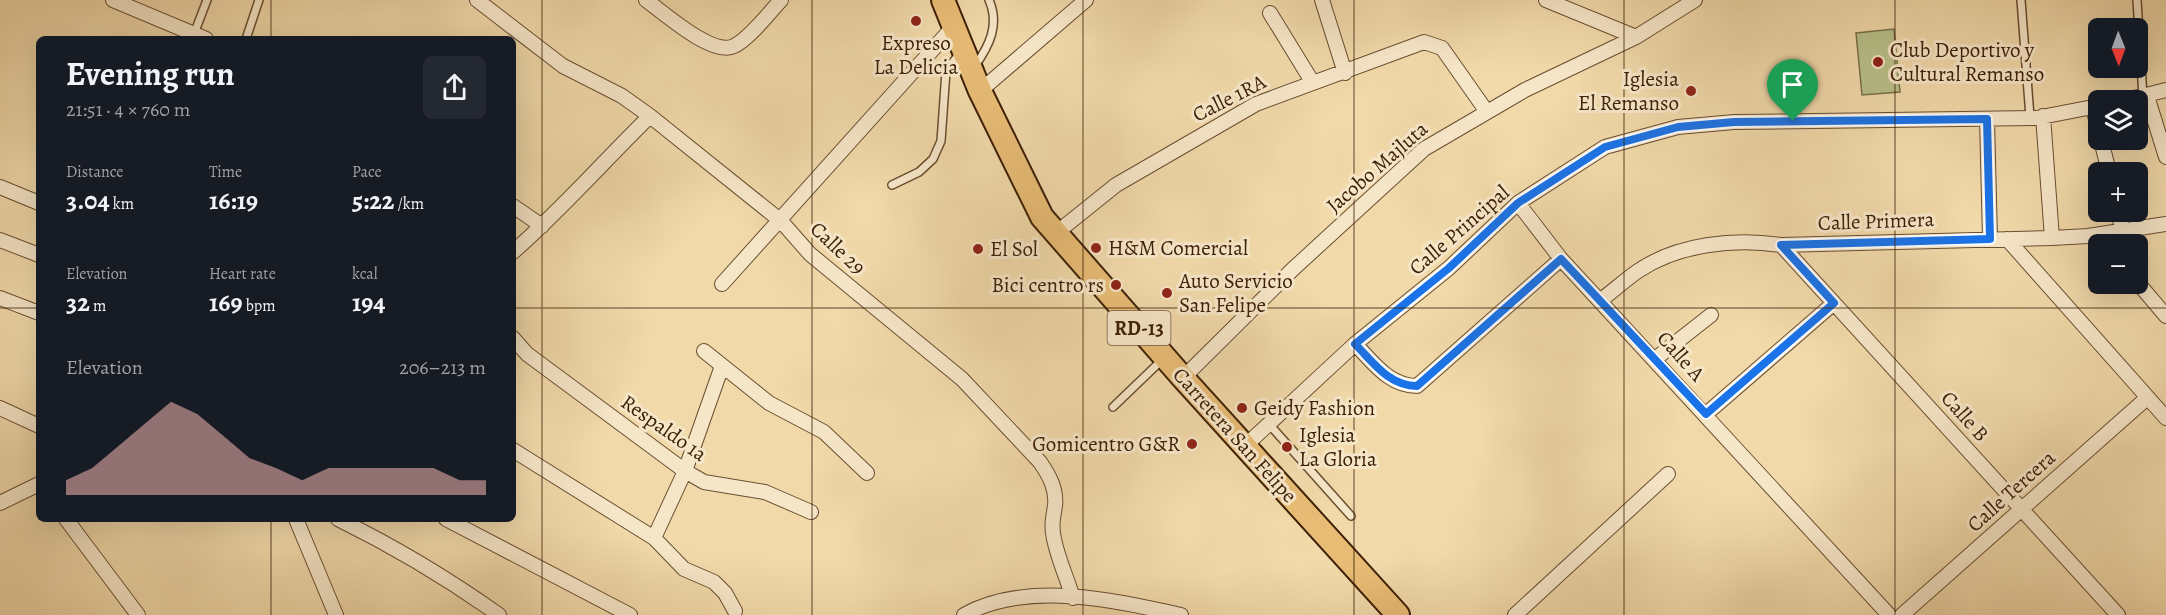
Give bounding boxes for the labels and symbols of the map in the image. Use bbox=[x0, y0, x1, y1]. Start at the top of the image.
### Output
marker: Expreso La Delicia bbox=[909, 14, 923, 28]
north arrow bbox=[2088, 18, 2148, 78]
place label: Expreso La Delicia bbox=[874, 29, 958, 81]
place label: Club Deportivo y Cultural Remanso bbox=[1890, 36, 2044, 88]
marker: Club Deportivo y Cultural Remanso bbox=[1871, 55, 1885, 69]
pin bbox=[1767, 59, 1818, 121]
place label: Iglesia El Remanso bbox=[1578, 65, 1679, 117]
street label: Calle 1RA bbox=[1187, 67, 1271, 128]
marker: Iglesia El Remanso bbox=[1684, 84, 1698, 98]
street label: Jacobo Majluta bbox=[1320, 115, 1434, 219]
street label: Calle Principal bbox=[1403, 179, 1515, 281]
street label: Calle Primera bbox=[1817, 205, 1935, 237]
street label: Calle 29 bbox=[804, 215, 872, 281]
place label: H&M Comercial bbox=[1108, 234, 1248, 262]
place label: El Sol bbox=[990, 235, 1038, 263]
marker: H&M Comercial bbox=[1089, 241, 1103, 255]
marker: El Sol bbox=[971, 242, 985, 256]
place label: Auto Servicio San Felipe bbox=[1178, 267, 1293, 319]
place label: Bici centro rs bbox=[991, 271, 1104, 299]
marker: Bici centro rs bbox=[1109, 278, 1123, 292]
marker: Auto Servicio San Felipe bbox=[1160, 286, 1174, 300]
road number: RD-13 bbox=[1108, 311, 1170, 345]
street label: Calle A bbox=[1651, 325, 1712, 388]
street label: Carretera San Felipe bbox=[1167, 361, 1303, 509]
street label: Calle B bbox=[1935, 385, 1995, 447]
street label: Respaldo 1a bbox=[615, 388, 713, 468]
place label: Geidy Fashion bbox=[1254, 394, 1375, 422]
marker: Geidy Fashion bbox=[1235, 401, 1249, 415]
place label: Iglesia La Gloria bbox=[1299, 421, 1377, 473]
place label: Gomicentro G&R bbox=[1032, 430, 1180, 458]
marker: Gomicentro G&R bbox=[1185, 437, 1199, 451]
marker: Iglesia La Gloria bbox=[1280, 440, 1294, 454]
street label: Calle Tercera bbox=[1961, 444, 2061, 538]

